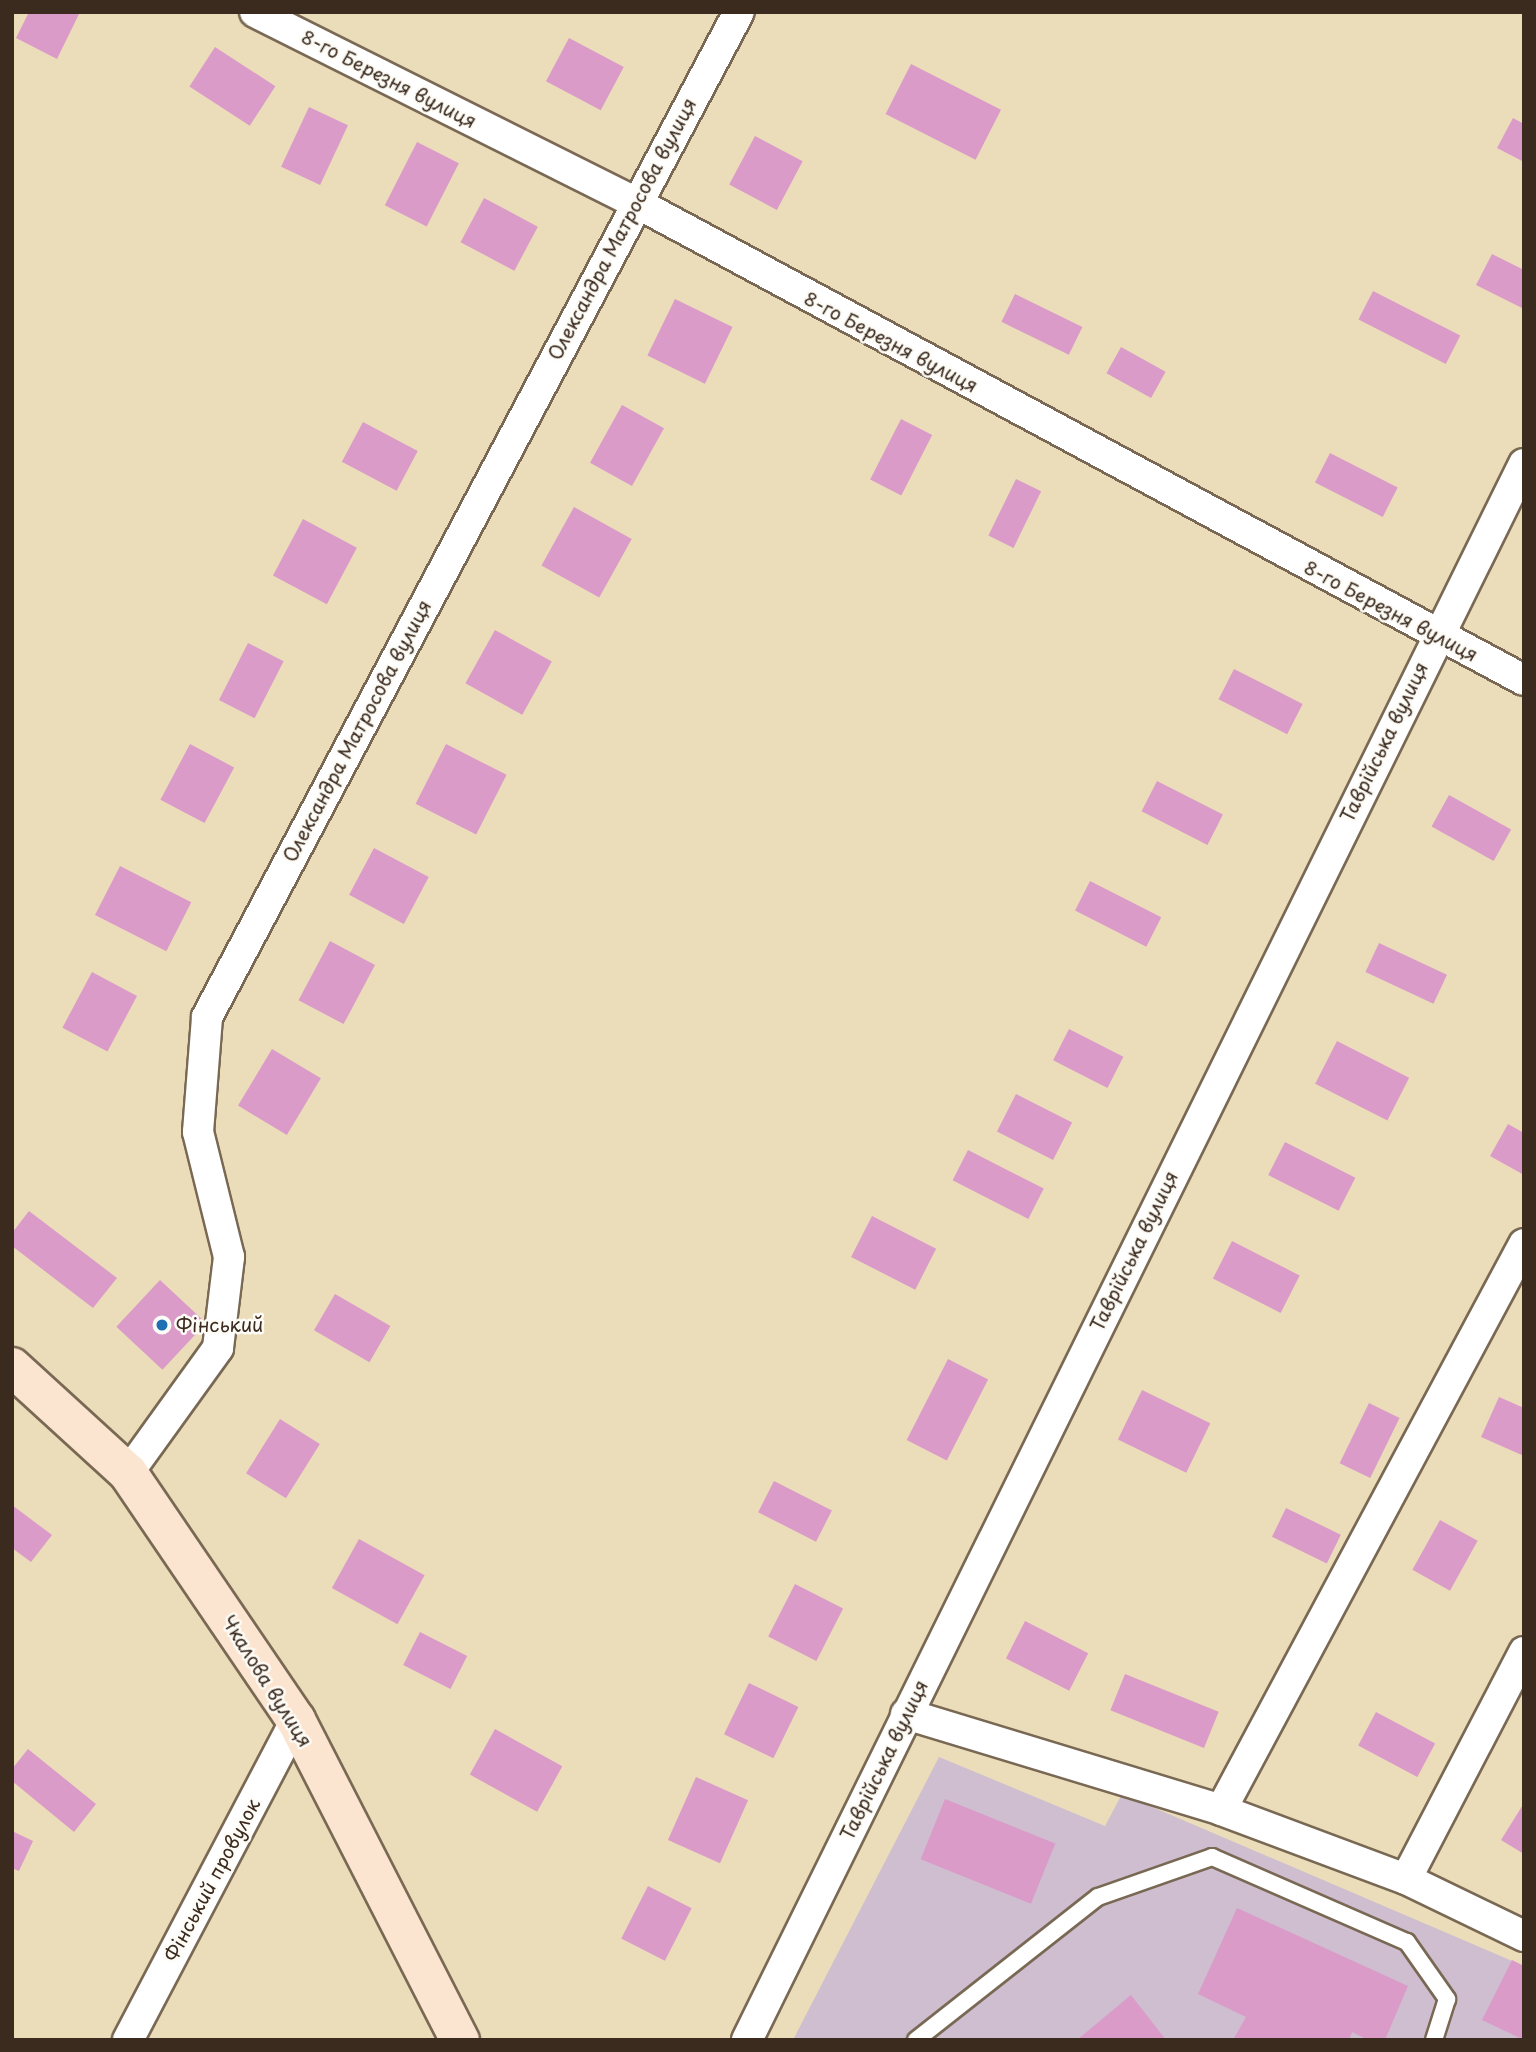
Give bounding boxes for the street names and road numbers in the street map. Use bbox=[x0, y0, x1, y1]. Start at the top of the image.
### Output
street label: 8-го Березня вулиця bbox=[298, 25, 480, 133]
street label: Олександра Матросова вулиця bbox=[543, 94, 701, 364]
street label: 8-го Березня вулиця bbox=[800, 286, 982, 398]
street label: 8-го Березня вулиця bbox=[1300, 555, 1482, 667]
street label: Олександра Матросова вулиця bbox=[278, 596, 436, 866]
street label: Таврійська вулиця bbox=[1335, 658, 1433, 826]
street label: Таврійська вулиця bbox=[1085, 1167, 1183, 1335]
street label: Чкалова вулиця bbox=[217, 1611, 317, 1751]
street label: Таврійська вулиця bbox=[835, 1676, 933, 1844]
street label: Фінський провулок bbox=[159, 1795, 265, 1965]

